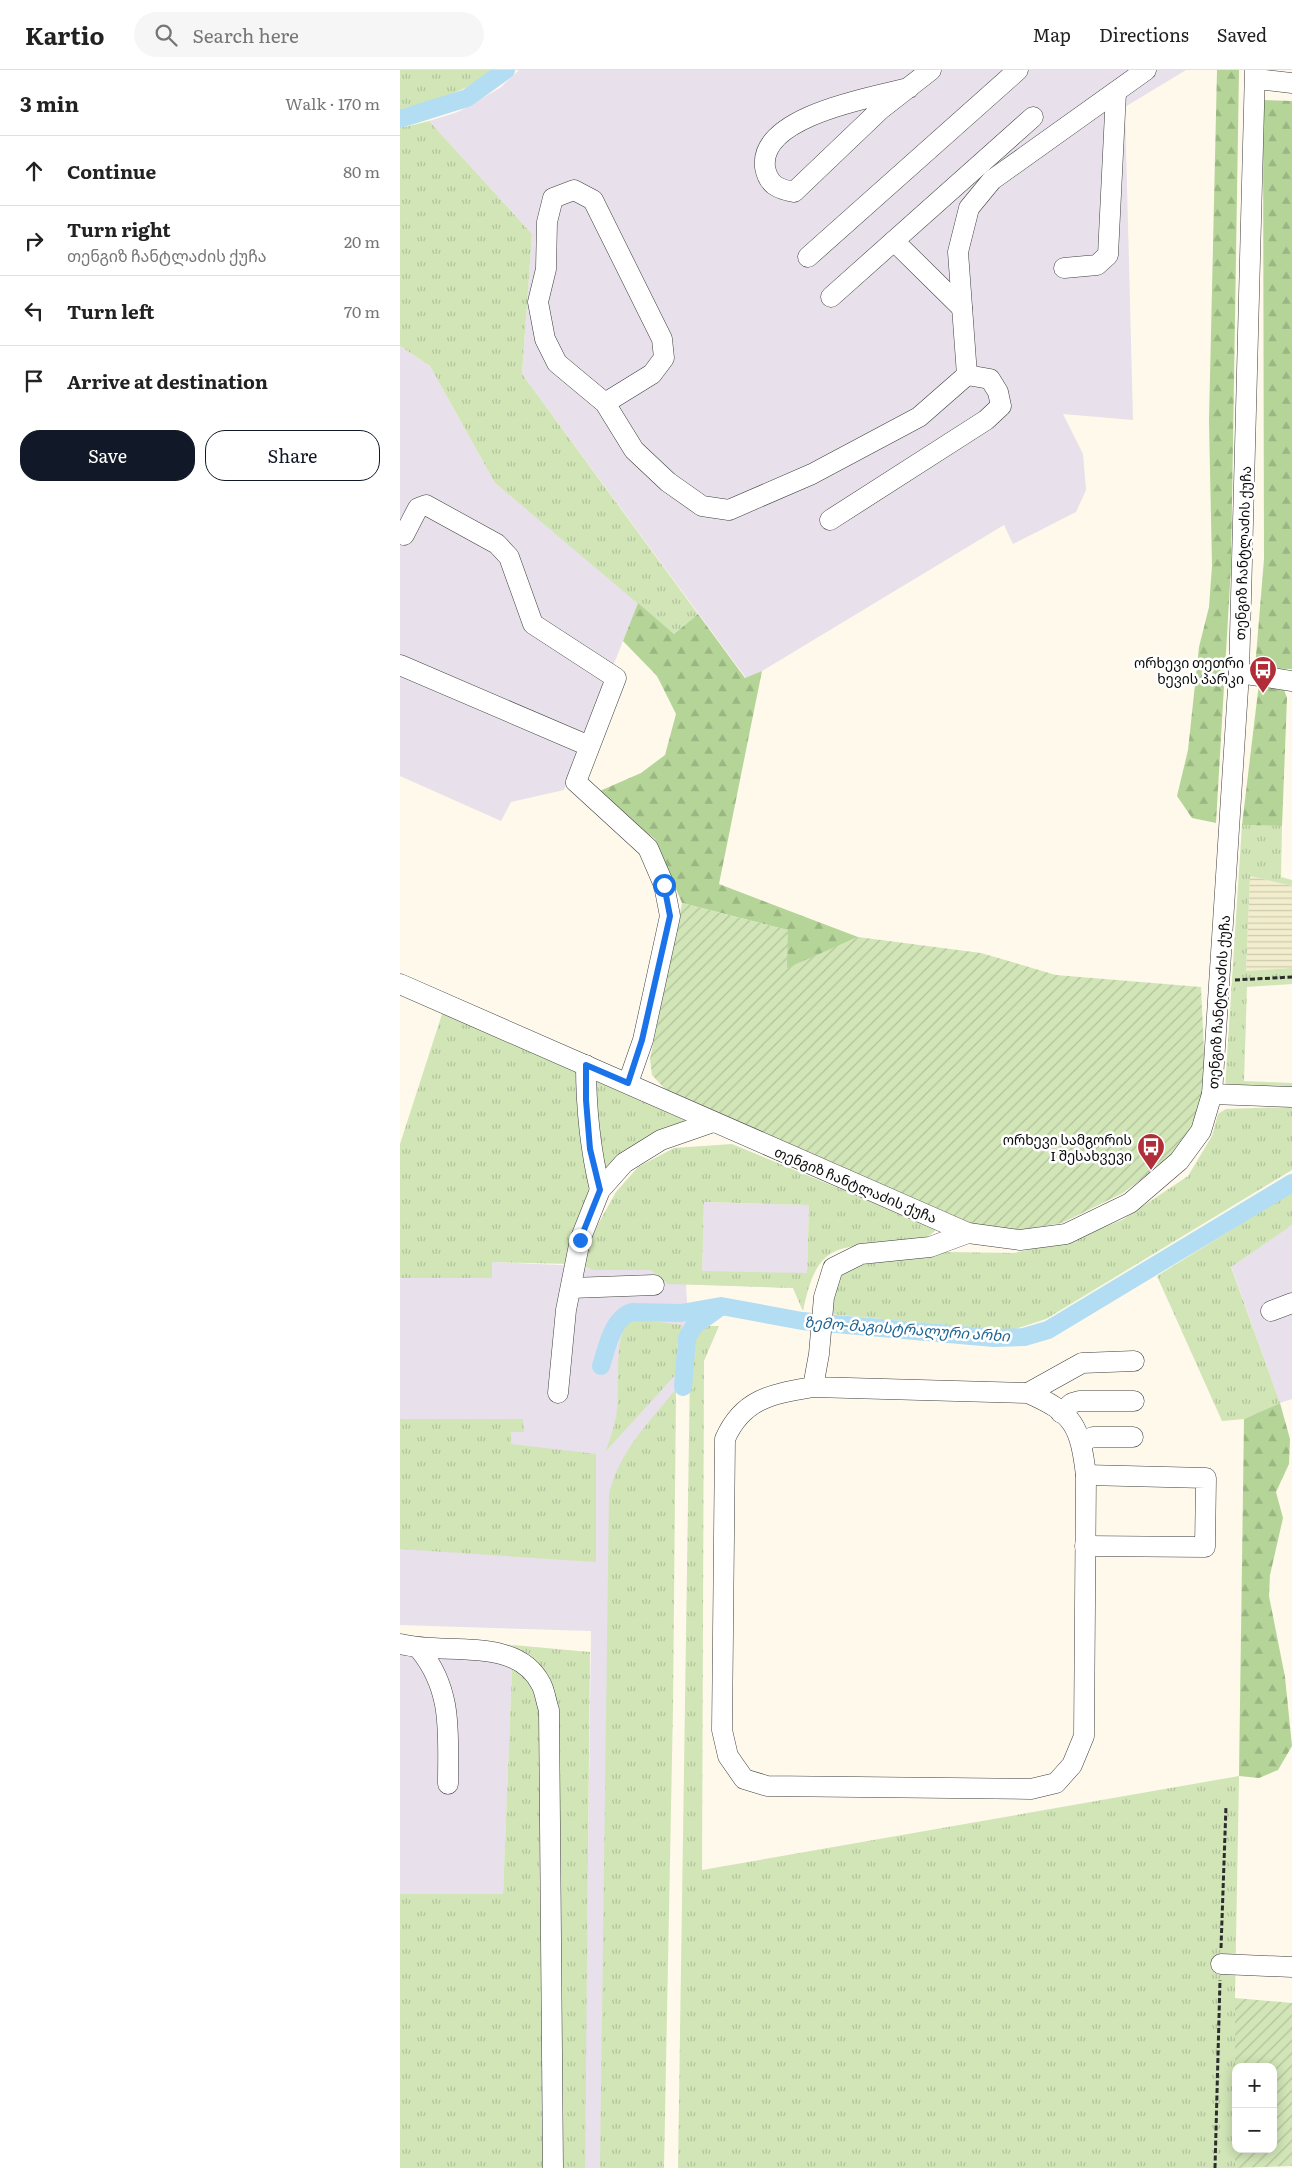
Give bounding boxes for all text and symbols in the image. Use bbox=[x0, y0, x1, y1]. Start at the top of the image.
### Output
search box bbox=[134, 12, 484, 57]
text: Kartio bbox=[25, 17, 104, 52]
icon: search bbox=[152, 21, 180, 49]
text: Search here bbox=[192, 21, 299, 49]
text: Map bbox=[1033, 21, 1071, 48]
text: Directions bbox=[1099, 21, 1189, 48]
text: Saved bbox=[1217, 21, 1267, 48]
text: 3 min bbox=[20, 87, 79, 118]
text: Walk · 170 m bbox=[285, 91, 380, 115]
icon: ahead bbox=[20, 157, 48, 185]
text: Continue bbox=[67, 157, 156, 185]
text: 80 m bbox=[343, 159, 380, 183]
text: Turn right bbox=[67, 215, 171, 243]
icon: right bbox=[20, 227, 48, 255]
text: 20 m bbox=[344, 229, 380, 253]
text: თენგიზ ჩანტლაძის ქუჩა bbox=[67, 243, 267, 267]
icon: left bbox=[20, 297, 48, 325]
text: Turn left bbox=[67, 297, 154, 325]
text: 70 m bbox=[344, 299, 380, 323]
icon: arrive bbox=[20, 367, 48, 395]
text: Arrive at destination bbox=[67, 367, 268, 395]
button: Save bbox=[20, 430, 195, 481]
button: Share bbox=[205, 430, 380, 481]
street label: თენგიზ ჩანტლაძის ქუჩა bbox=[1229, 465, 1255, 641]
place label: ორხევი თეთრი ხევის პარკი bbox=[1134, 652, 1244, 688]
bus stop icon: ორხევი თეთრი ხევის პარკი bbox=[1248, 655, 1278, 694]
route start bbox=[653, 874, 676, 897]
street label: თენგიზ ჩანტლაძის ქუჩა bbox=[1202, 914, 1234, 1090]
place label: ორხევი სამგორის I შესახვევი bbox=[1003, 1129, 1132, 1165]
bus stop icon: ორხევი სამგორის I შესახვევი bbox=[1136, 1132, 1166, 1171]
street label: თენგიზ ჩანტლაძის ქუჩა bbox=[772, 1141, 940, 1227]
route end bbox=[569, 1229, 592, 1252]
water label: ზემო-მაგისტრალური არხი bbox=[803, 1309, 1012, 1347]
map controls bbox=[1232, 2063, 1277, 2153]
button: + bbox=[1232, 2063, 1277, 2108]
button: − bbox=[1232, 2108, 1277, 2153]

